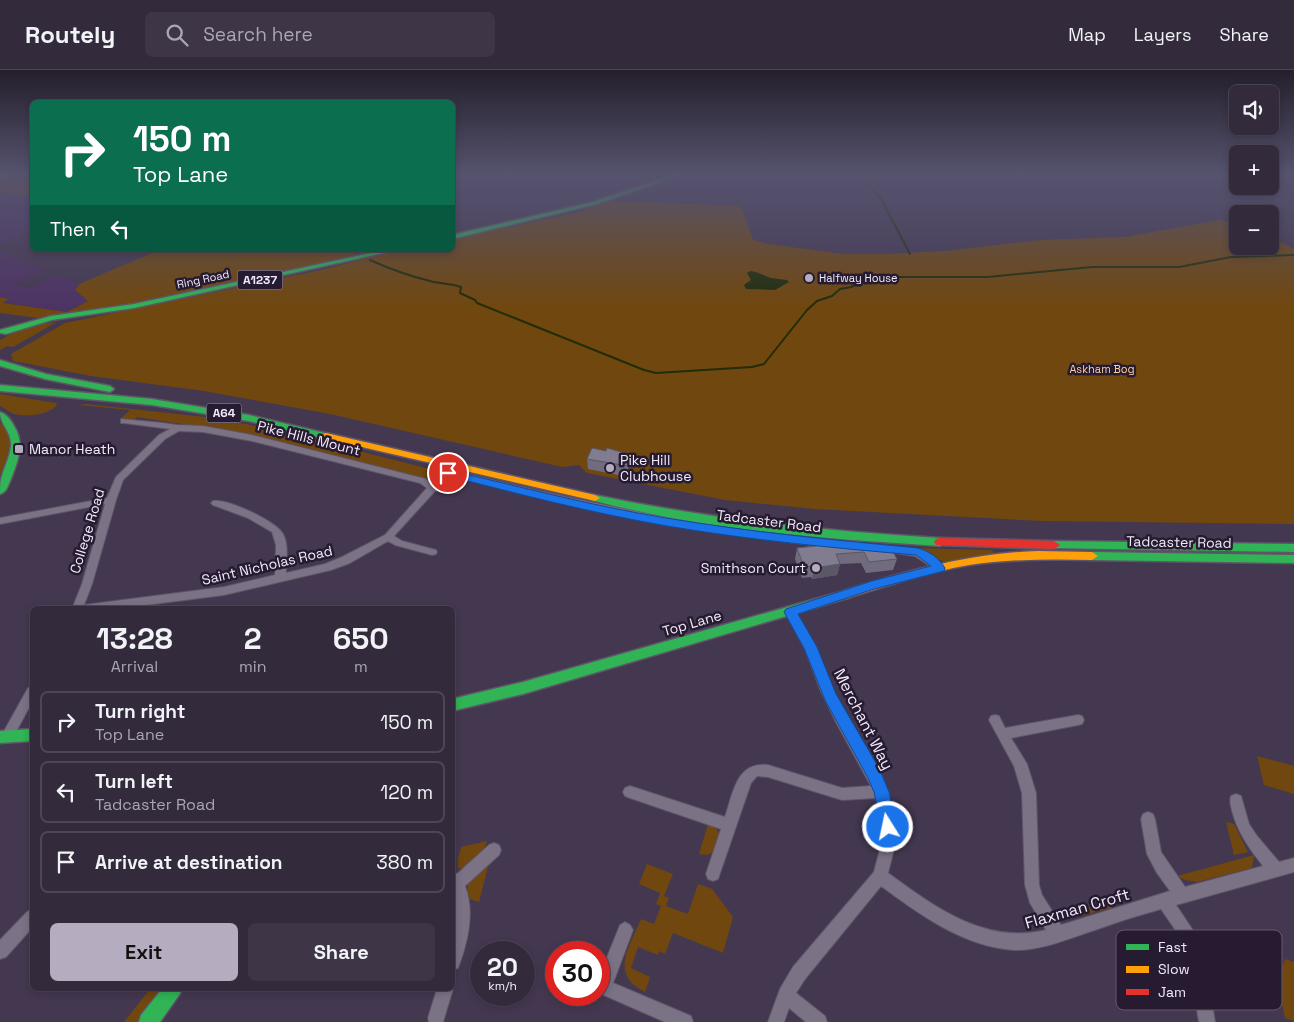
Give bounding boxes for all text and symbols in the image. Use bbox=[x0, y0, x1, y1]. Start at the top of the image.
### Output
search box bbox=[145, 12, 495, 57]
text: Routely bbox=[25, 19, 115, 50]
icon: search bbox=[163, 21, 191, 49]
text: Search here bbox=[203, 22, 313, 47]
text: Map bbox=[1068, 23, 1106, 46]
text: Layers bbox=[1134, 23, 1191, 46]
text: Share bbox=[1219, 23, 1269, 46]
map controls bbox=[1229, 85, 1279, 255]
button: sound bbox=[1229, 85, 1279, 135]
text: 150 m bbox=[133, 117, 231, 161]
icon: right bbox=[50, 120, 115, 185]
button: + bbox=[1229, 145, 1279, 195]
text: Top Lane bbox=[133, 160, 228, 188]
button: − bbox=[1229, 205, 1279, 255]
icon: left bbox=[106, 215, 134, 243]
text: Then bbox=[50, 217, 96, 242]
street label: Ring Road bbox=[175, 267, 231, 291]
road number: A1237 bbox=[238, 270, 282, 290]
place label: Halfway House bbox=[819, 271, 898, 285]
marker: Halfway House bbox=[803, 272, 815, 284]
park label: Askham Bog bbox=[1069, 362, 1135, 376]
road number: A64 bbox=[206, 403, 242, 422]
street label: Pike Hills Mount bbox=[256, 417, 362, 459]
place label: Manor Heath bbox=[29, 440, 115, 458]
marker: Manor Heath bbox=[13, 443, 25, 455]
place label: Pike Hill Clubhouse bbox=[620, 451, 691, 485]
pin bbox=[427, 452, 469, 494]
icon: arrive bbox=[434, 459, 462, 487]
marker: Pike Hill Clubhouse bbox=[604, 462, 616, 474]
street label: College Road bbox=[66, 486, 108, 576]
street label: Tadcaster Road bbox=[716, 506, 822, 536]
street label: Tadcaster Road bbox=[1126, 532, 1232, 552]
street label: Saint Nicholas Road bbox=[200, 541, 334, 589]
place label: Smithson Court bbox=[701, 559, 806, 577]
marker: Smithson Court bbox=[810, 562, 822, 574]
street label: Top Lane bbox=[660, 606, 724, 640]
text: 13:28 bbox=[96, 619, 173, 658]
text: 2 bbox=[244, 619, 262, 658]
text: 650 bbox=[333, 619, 389, 658]
text: Arrival bbox=[111, 656, 158, 677]
text: min bbox=[239, 656, 267, 677]
text: m bbox=[354, 656, 368, 677]
street label: Merchant Way bbox=[829, 665, 898, 774]
text: Turn right bbox=[95, 699, 185, 724]
icon: right bbox=[52, 708, 80, 736]
text: 150 m bbox=[380, 710, 433, 735]
text: Top Lane bbox=[95, 724, 164, 745]
text: Turn left bbox=[95, 769, 173, 794]
icon: left bbox=[52, 778, 80, 806]
text: 120 m bbox=[380, 780, 433, 805]
text: Tadcaster Road bbox=[95, 794, 215, 815]
position arrow bbox=[861, 800, 913, 852]
icon: arrive bbox=[52, 848, 80, 876]
text: Arrive at destination bbox=[95, 850, 283, 875]
text: 380 m bbox=[376, 850, 433, 875]
street label: Flaxman Croft bbox=[1022, 884, 1132, 933]
button: Exit bbox=[50, 923, 238, 981]
button: Share bbox=[248, 923, 435, 981]
legend bbox=[1116, 930, 1282, 1010]
text: Fast bbox=[1158, 938, 1187, 956]
speed limit sign: 30 bbox=[545, 941, 610, 1006]
text: 20 bbox=[487, 951, 518, 983]
text: Slow bbox=[1158, 960, 1190, 978]
text: km/h bbox=[488, 978, 517, 994]
text: Jam bbox=[1158, 983, 1186, 1001]

